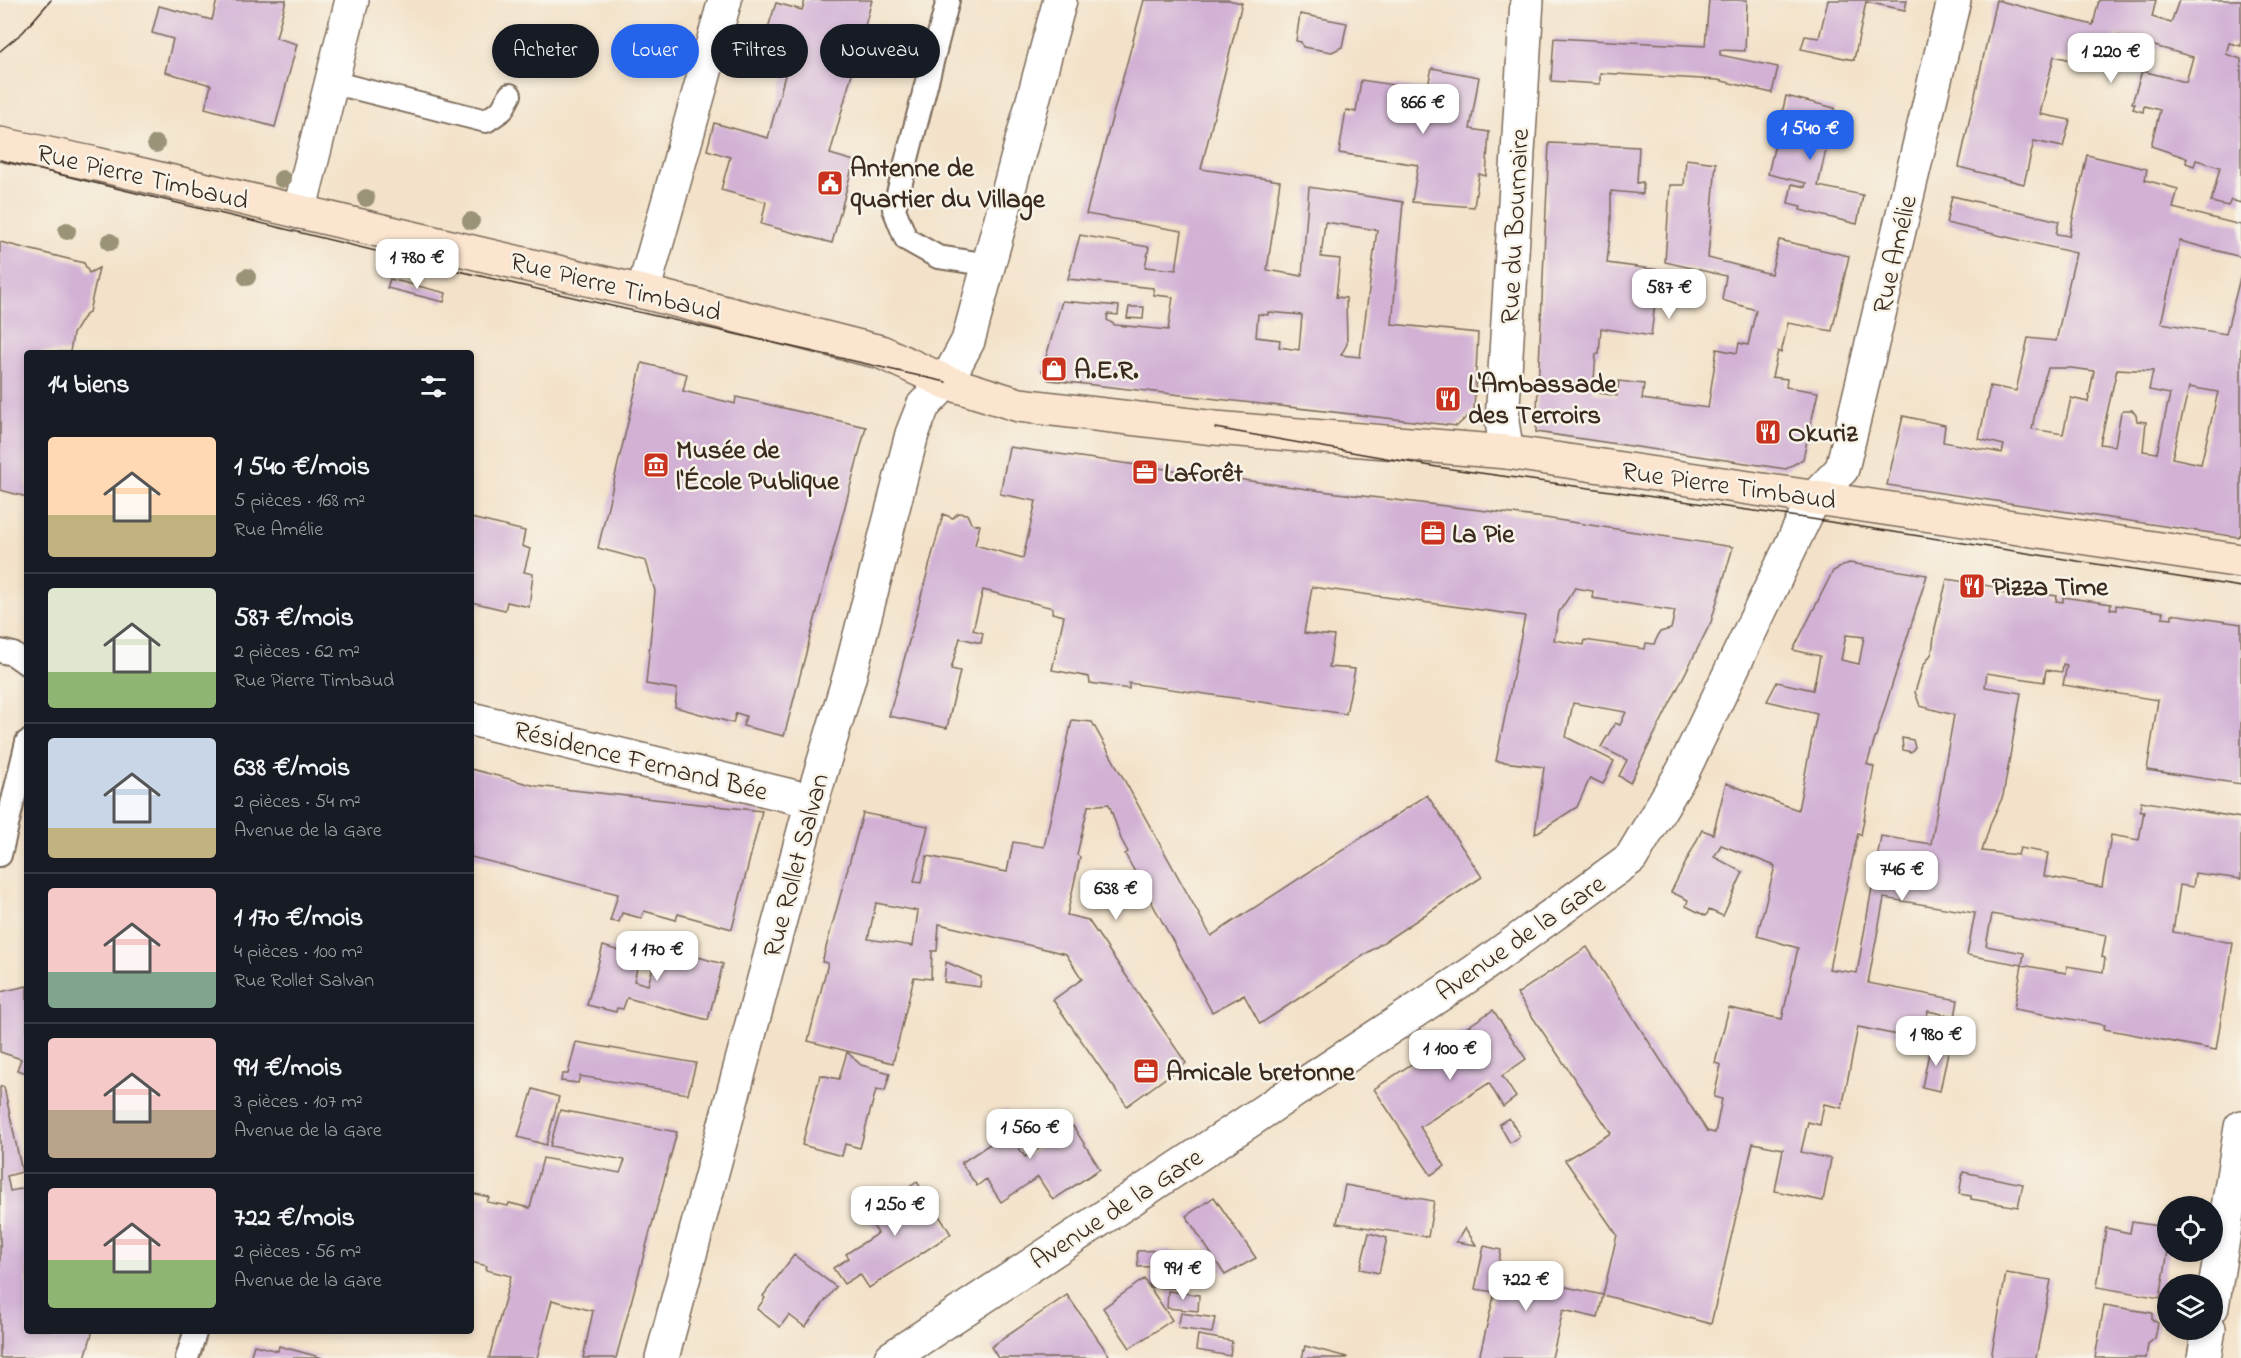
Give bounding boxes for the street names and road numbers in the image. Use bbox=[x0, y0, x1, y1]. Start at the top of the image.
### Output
street label: Rue du Bournaire bbox=[1492, 127, 1541, 325]
street label: Rue Pierre Timbaud bbox=[33, 135, 252, 222]
street label: Rue Amélie bbox=[1864, 191, 1929, 318]
street label: Rue Pierre Timbaud bbox=[506, 243, 725, 334]
street label: Rue Pierre Timbaud bbox=[1619, 453, 1838, 522]
street label: Résidence Fernand Bée bbox=[509, 712, 772, 813]
street label: Rue Rollet Salvan bbox=[754, 769, 841, 962]
street label: Avenue de la Gare bbox=[1429, 865, 1615, 1012]
street label: Avenue de la Gare bbox=[1023, 1139, 1212, 1281]

